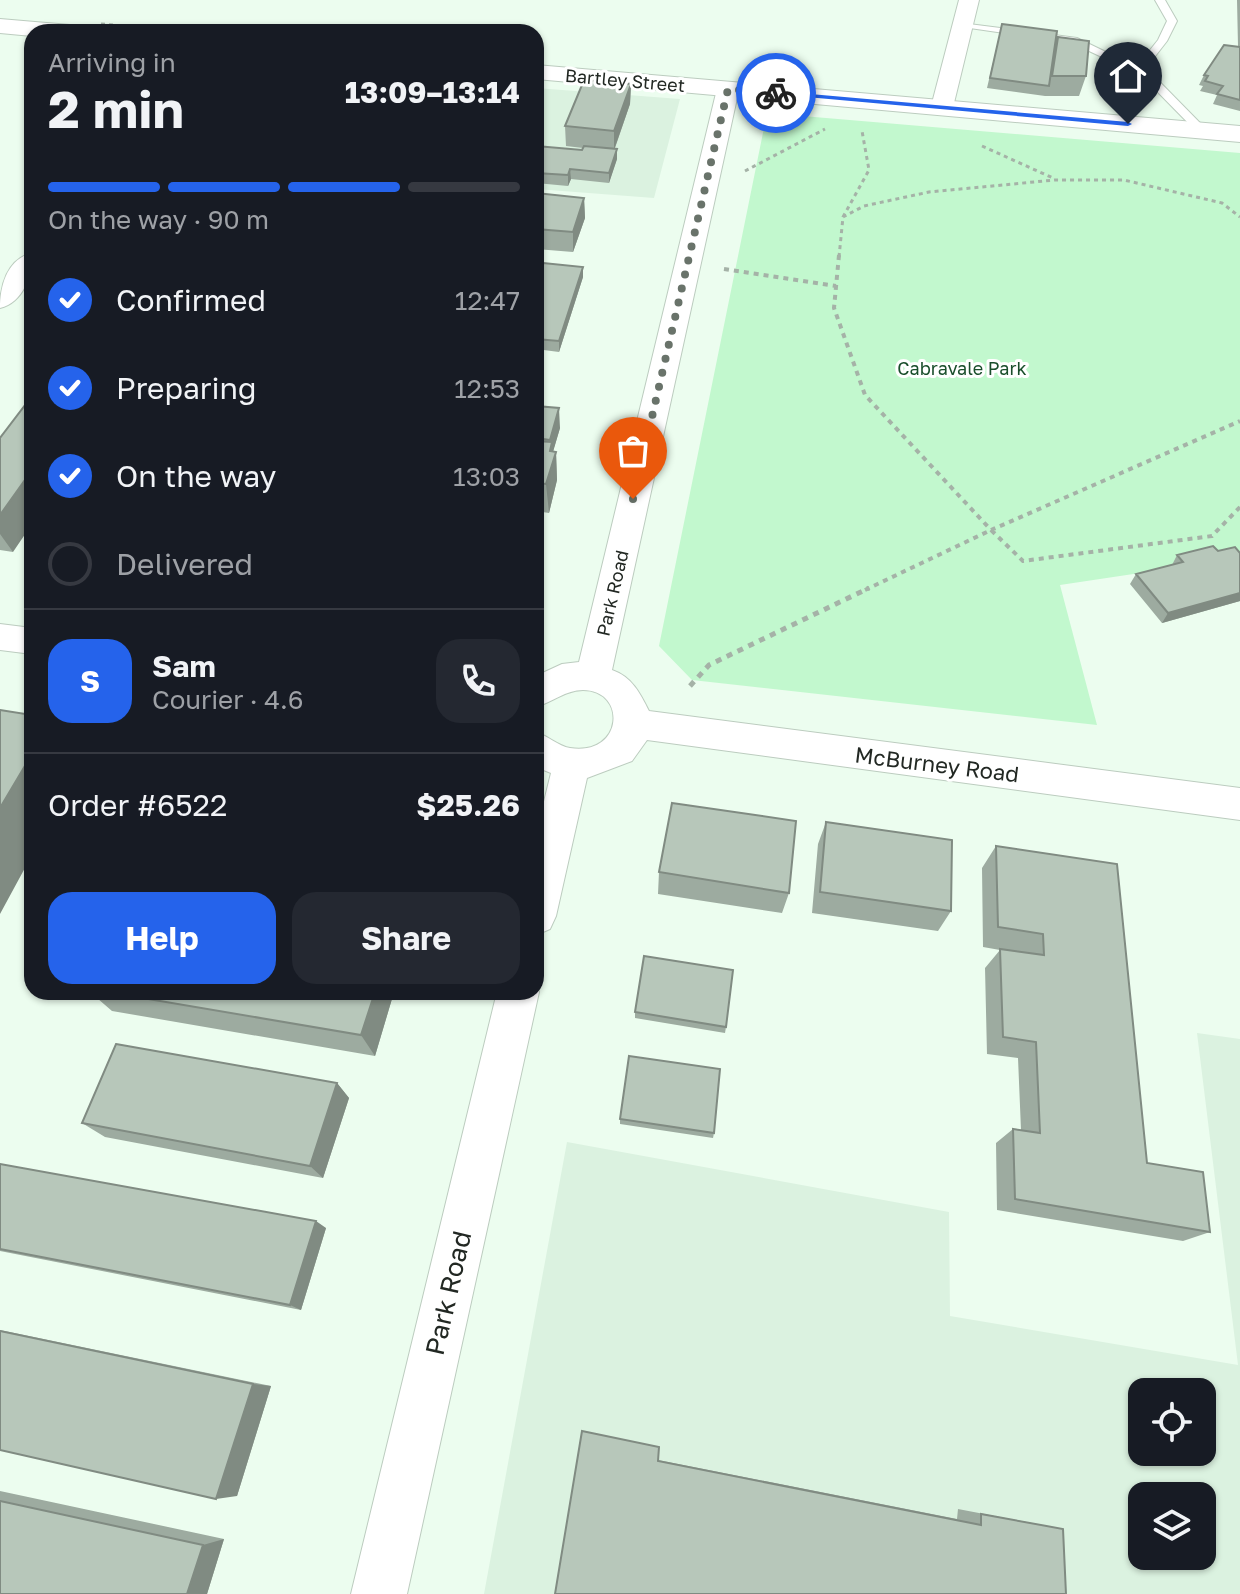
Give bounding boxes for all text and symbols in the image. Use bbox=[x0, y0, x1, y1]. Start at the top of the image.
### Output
pin bbox=[1094, 42, 1162, 124]
text: Arriving in bbox=[48, 47, 176, 78]
courier bbox=[736, 53, 816, 133]
icon: home bbox=[1106, 54, 1150, 98]
street label: Bartley Street bbox=[564, 64, 686, 96]
icon: bike bbox=[754, 71, 798, 115]
text: 13:09–13:14 bbox=[345, 74, 520, 110]
text: 2 min bbox=[48, 77, 184, 139]
text: On the way · 90 m bbox=[48, 204, 269, 235]
icon: check bbox=[48, 278, 92, 322]
text: Confirmed bbox=[116, 282, 266, 318]
text: 12:47 bbox=[455, 285, 520, 316]
park label: Cabravale Park bbox=[897, 357, 1027, 379]
icon: check bbox=[48, 366, 92, 410]
text: Preparing bbox=[116, 370, 257, 406]
text: 12:53 bbox=[454, 373, 520, 404]
pin bbox=[599, 417, 667, 499]
icon: bag bbox=[611, 429, 655, 473]
icon: check bbox=[48, 454, 92, 498]
text: On the way bbox=[116, 458, 276, 494]
text: 13:03 bbox=[453, 461, 520, 492]
text: Delivered bbox=[116, 546, 253, 582]
street label: Park Road bbox=[591, 548, 633, 638]
button: phone bbox=[436, 639, 520, 723]
text: Sam bbox=[152, 648, 216, 684]
text: S bbox=[80, 663, 100, 699]
text: Courier · 4.6 bbox=[152, 684, 304, 715]
street label: McBurney Road bbox=[853, 741, 1021, 787]
text: Order #6522 bbox=[48, 787, 227, 823]
text: $25.26 bbox=[416, 787, 520, 823]
button: Help bbox=[48, 892, 276, 984]
button: Share bbox=[292, 892, 520, 984]
street label: Park Road bbox=[419, 1228, 477, 1358]
map controls bbox=[1128, 1378, 1216, 1570]
button: locate bbox=[1128, 1378, 1216, 1466]
button: layers bbox=[1128, 1482, 1216, 1570]

